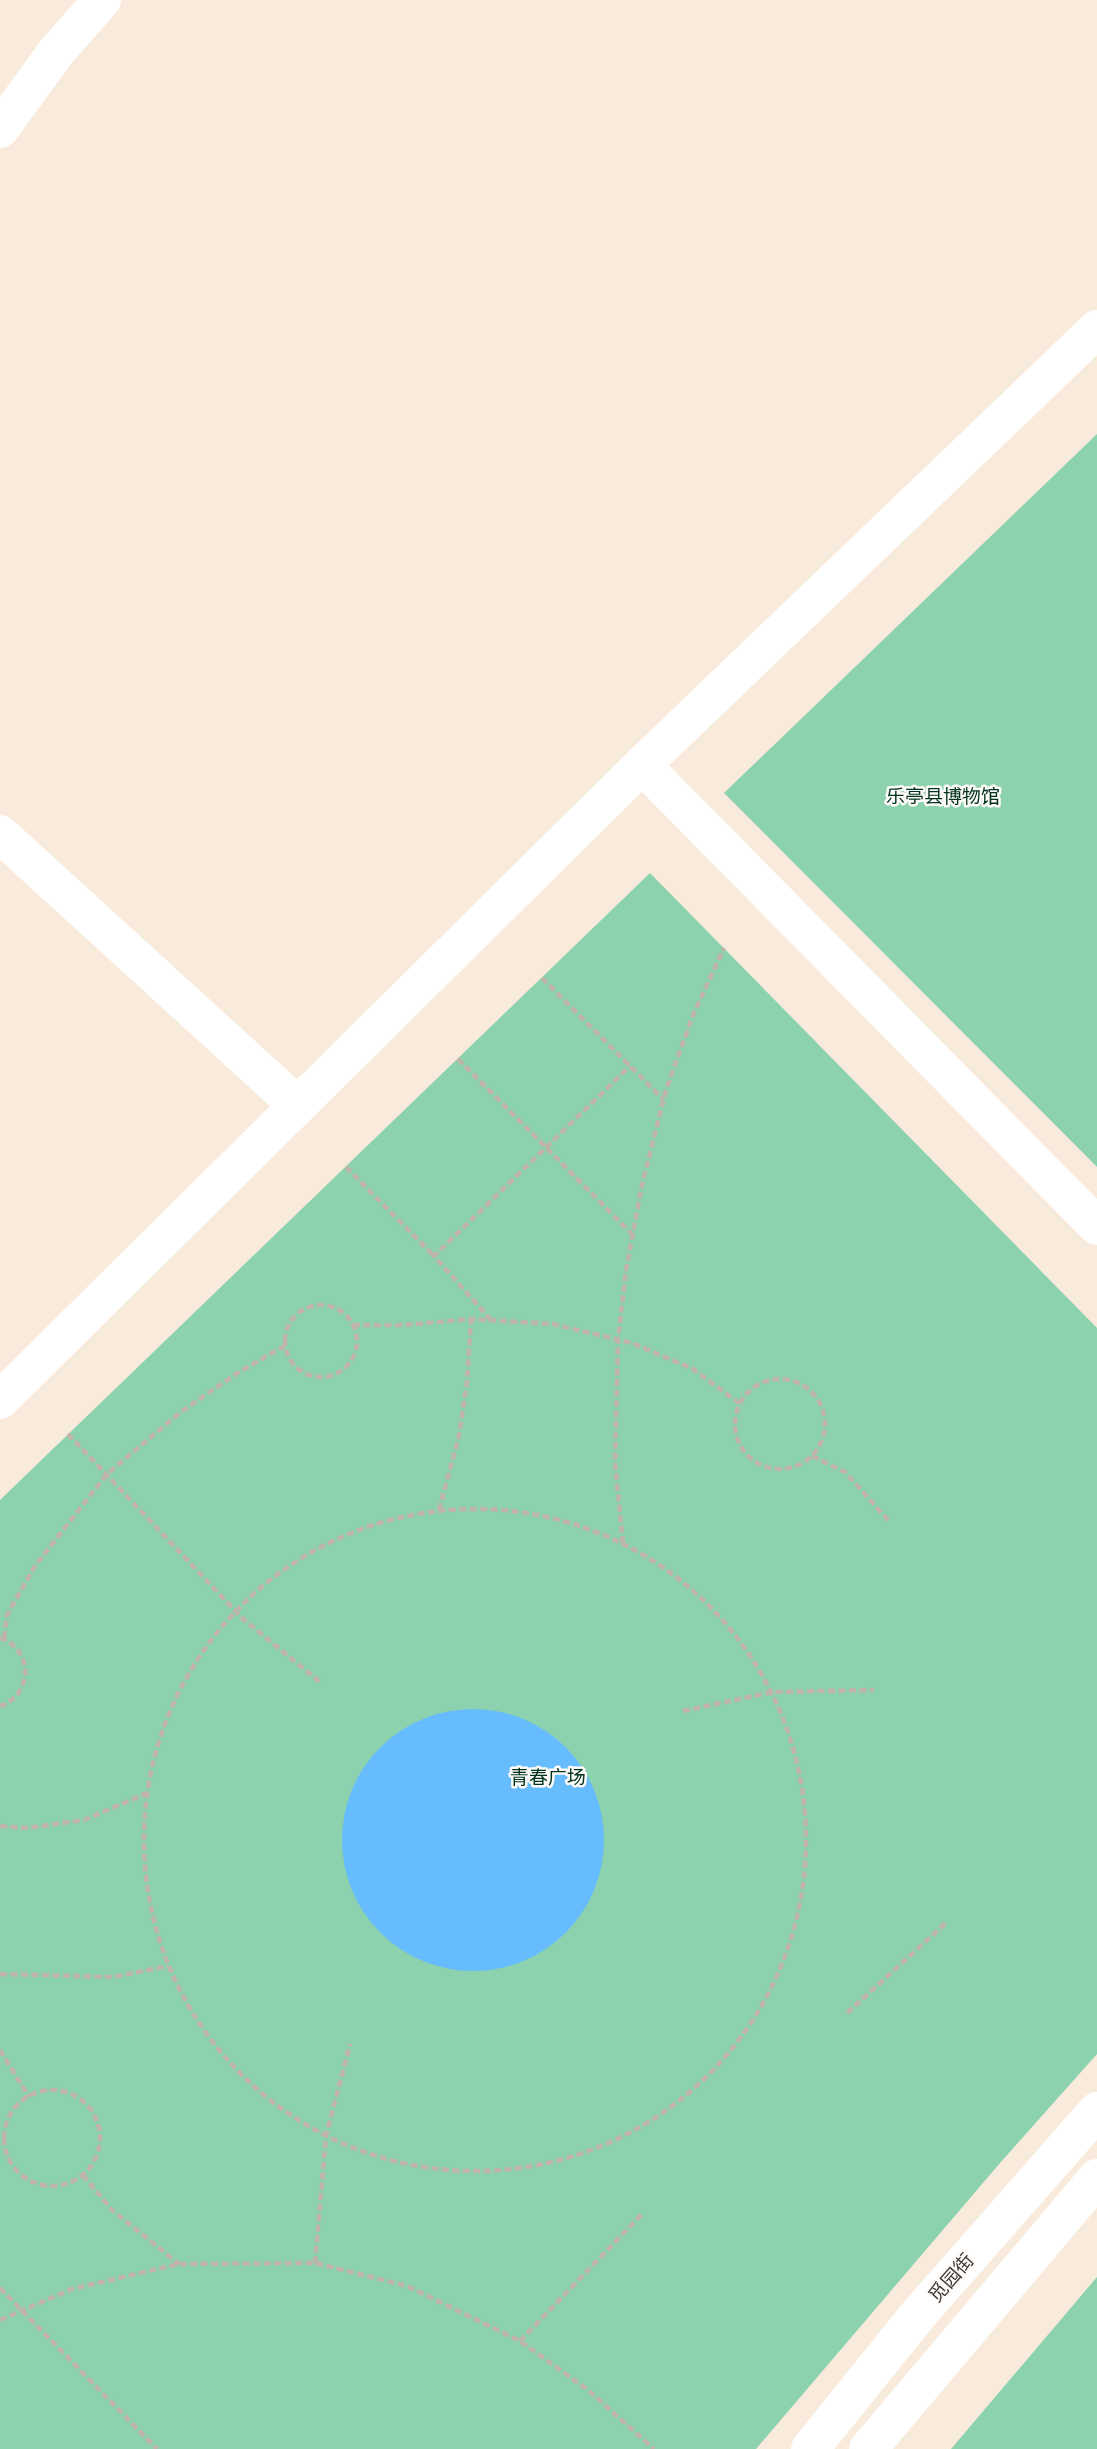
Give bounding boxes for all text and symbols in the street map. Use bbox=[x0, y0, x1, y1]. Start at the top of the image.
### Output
park label: 乐亭县博物馆 bbox=[886, 785, 1000, 808]
park label: 青春广场 bbox=[510, 1766, 586, 1789]
street label: 觅园街 bbox=[924, 2249, 978, 2307]

